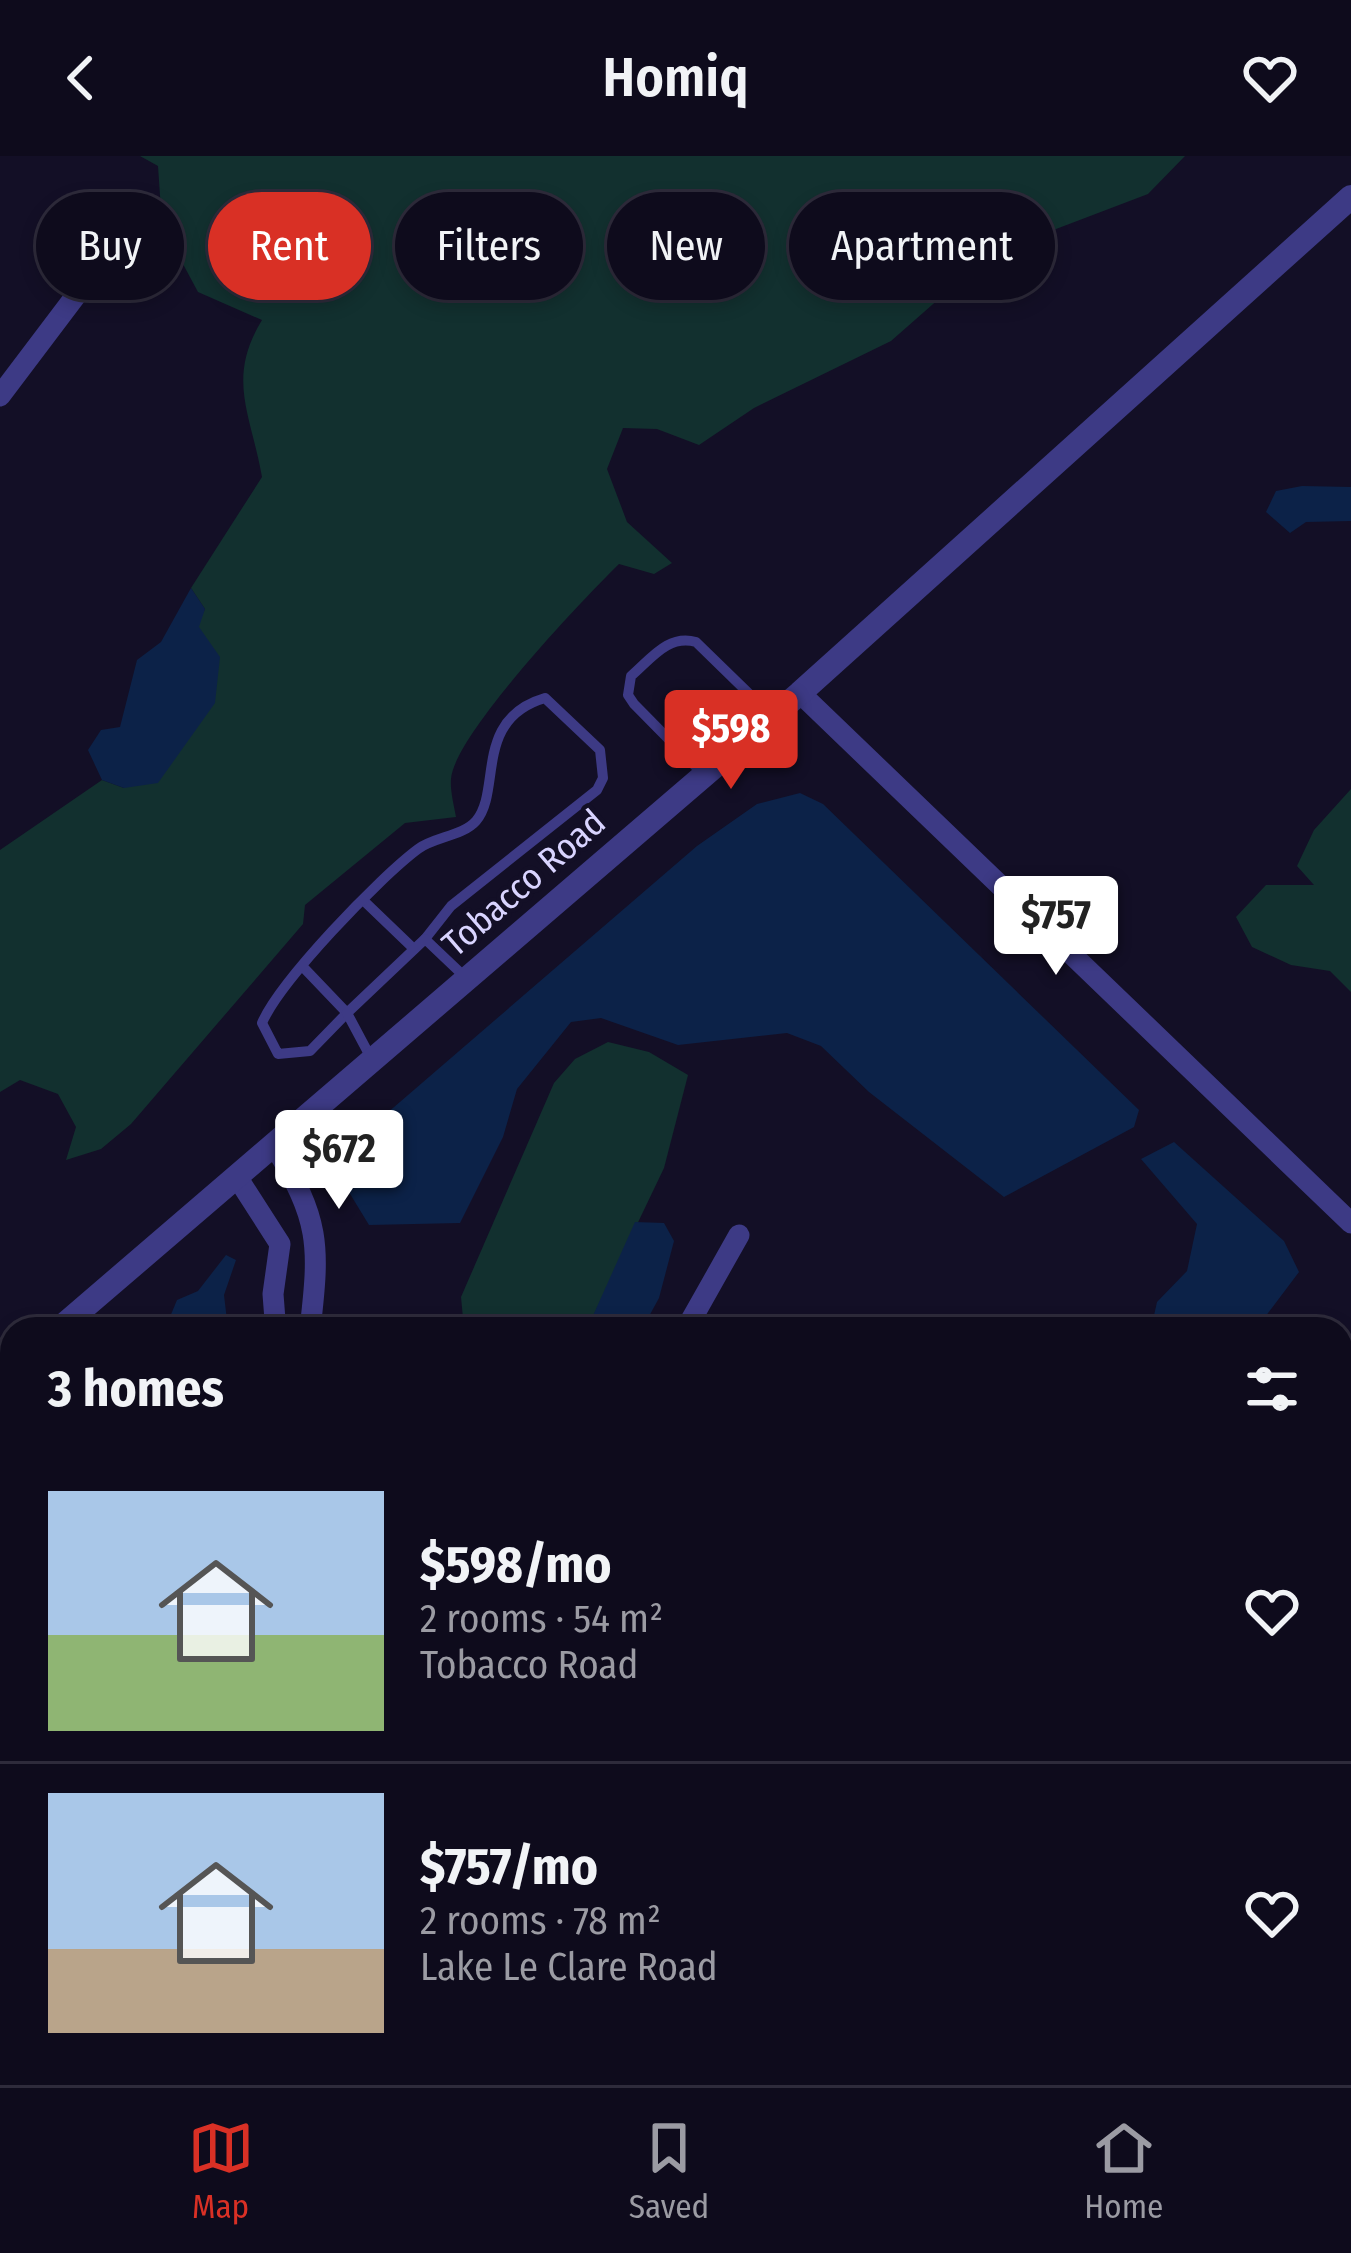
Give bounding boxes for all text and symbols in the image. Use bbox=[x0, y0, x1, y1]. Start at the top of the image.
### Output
icon: back bbox=[48, 45, 114, 111]
icon: heart bbox=[1237, 45, 1303, 111]
text: Homiq bbox=[603, 46, 748, 110]
chip: Buy bbox=[36, 192, 184, 300]
chip: Rent bbox=[208, 192, 371, 300]
chip: Filters bbox=[395, 192, 583, 300]
chip: New bbox=[607, 192, 765, 300]
chip: Apartment bbox=[789, 192, 1055, 300]
pin: $598 bbox=[660, 690, 802, 792]
text: $598 bbox=[692, 706, 770, 752]
street label: Tobacco Road bbox=[434, 800, 614, 966]
pin: $757 bbox=[985, 876, 1127, 978]
text: $757 bbox=[1021, 892, 1091, 938]
pin: $672 bbox=[268, 1110, 410, 1212]
text: $672 bbox=[302, 1126, 376, 1172]
icon: filters bbox=[1239, 1356, 1305, 1422]
text: 3 homes bbox=[48, 1358, 224, 1420]
text: $598/mo bbox=[420, 1534, 611, 1596]
icon: home bbox=[144, 1539, 288, 1683]
icon: heart bbox=[1239, 1578, 1305, 1644]
text: 2 rooms · 54 m² bbox=[420, 1596, 663, 1642]
text: Tobacco Road bbox=[420, 1642, 638, 1688]
text: $757/mo bbox=[420, 1836, 598, 1898]
icon: home bbox=[144, 1841, 288, 1985]
icon: heart bbox=[1239, 1880, 1305, 1946]
text: 2 rooms · 78 m² bbox=[420, 1898, 661, 1944]
text: Lake Le Clare Road bbox=[420, 1944, 718, 1990]
tab: Map bbox=[188, 2115, 254, 2227]
tab: Saved bbox=[629, 2115, 709, 2227]
tab: Home bbox=[1084, 2115, 1163, 2227]

